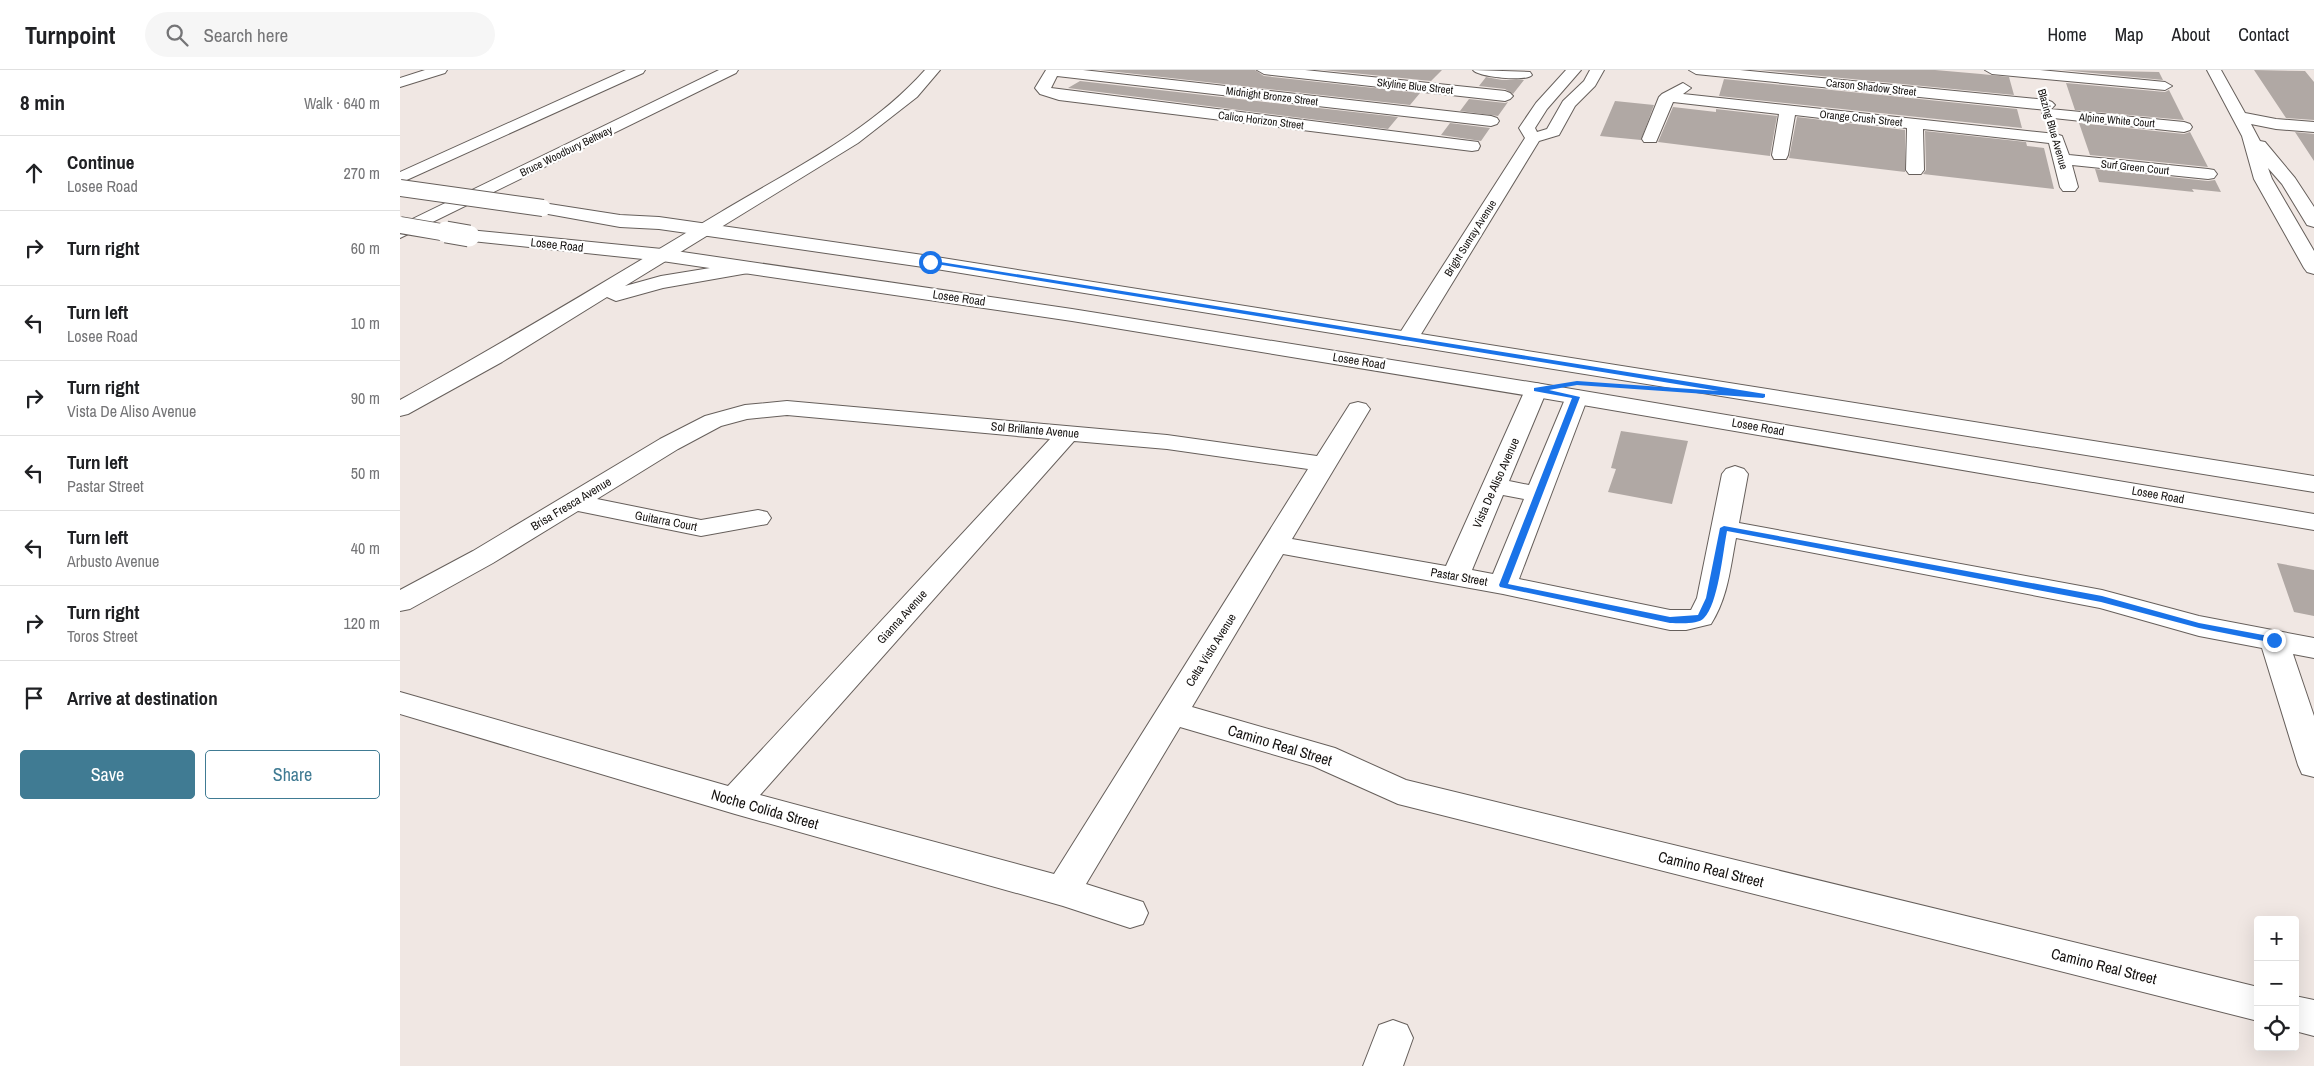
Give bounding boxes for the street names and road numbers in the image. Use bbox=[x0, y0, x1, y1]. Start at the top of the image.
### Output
street label: Skyline Blue Street bbox=[1376, 75, 1454, 97]
street label: Carson Shadow Street bbox=[1825, 75, 1917, 99]
street label: Midnight Bronze Street bbox=[1225, 83, 1319, 109]
street label: Blazing Blue Avenue bbox=[2035, 87, 2071, 171]
street label: Orange Crush Street bbox=[1819, 107, 1904, 129]
street label: Calico Horizon Street bbox=[1217, 108, 1305, 132]
street label: Alpine White Court bbox=[2077, 110, 2156, 130]
street label: Bruce Woodbury Beltway bbox=[517, 122, 615, 179]
street label: Surf Green Court bbox=[2100, 156, 2170, 178]
street label: Bright Sunray Avenue bbox=[1441, 197, 1499, 279]
street label: Losee Road bbox=[530, 234, 584, 256]
street label: Losee Road bbox=[932, 286, 986, 310]
street label: Losee Road bbox=[1332, 349, 1386, 373]
street label: Losee Road bbox=[1730, 415, 1786, 439]
street label: Sol Brillante Avenue bbox=[990, 418, 1080, 442]
street label: Vista De Aliso Avenue bbox=[1469, 435, 1523, 531]
street label: Brisa Fresca Avenue bbox=[528, 474, 614, 534]
street label: Losee Road bbox=[2130, 483, 2186, 507]
street label: Guitarra Court bbox=[634, 507, 699, 535]
street label: Pastar Street bbox=[1429, 564, 1489, 590]
street label: Gianna Avenue bbox=[873, 586, 931, 648]
street label: Celta Visto Avenue bbox=[1182, 610, 1240, 690]
street label: Camino Real Street bbox=[1225, 719, 1335, 771]
street label: Noche Colida Street bbox=[709, 784, 822, 835]
street label: Camino Real Street bbox=[1656, 846, 1766, 892]
street label: Camino Real Street bbox=[2049, 943, 2159, 989]

